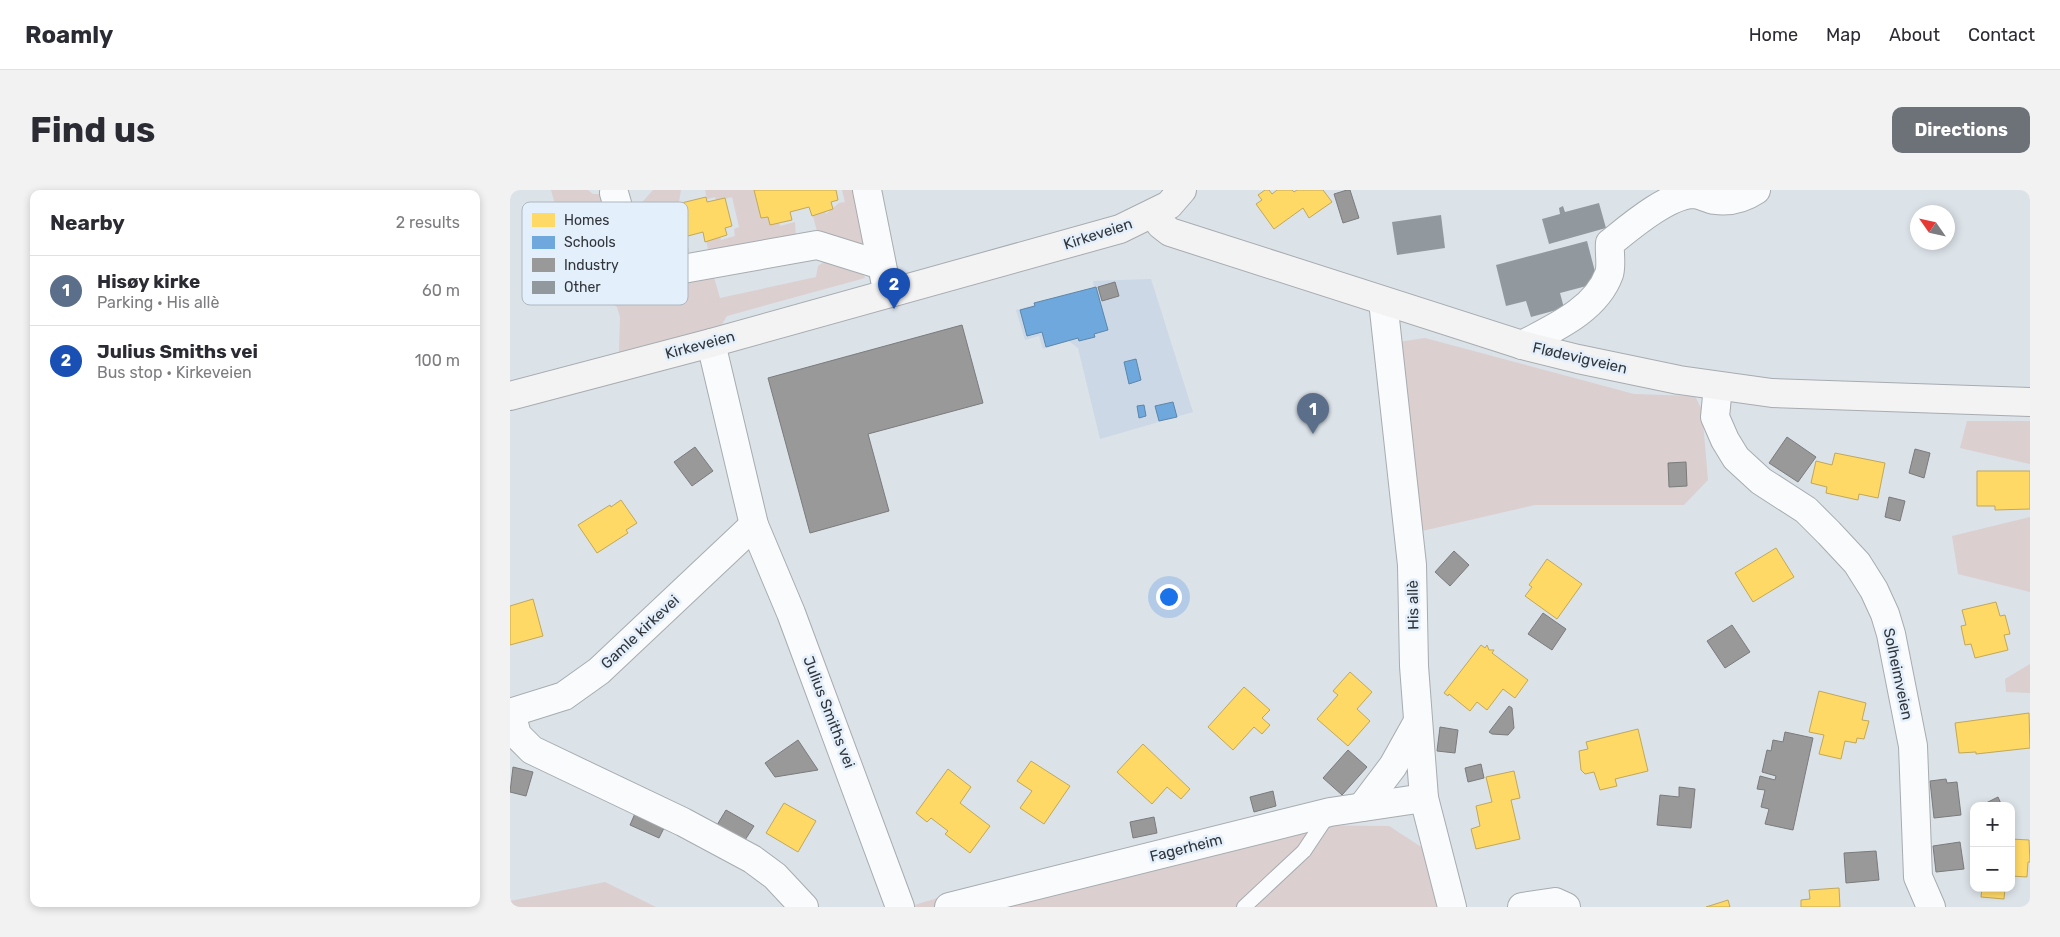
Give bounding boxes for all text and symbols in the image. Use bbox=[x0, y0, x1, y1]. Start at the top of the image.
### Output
text: Roamly bbox=[25, 21, 113, 49]
text: Home bbox=[1749, 24, 1798, 46]
text: Map bbox=[1826, 24, 1861, 46]
text: About bbox=[1889, 24, 1940, 46]
text: Contact bbox=[1968, 24, 2035, 46]
button: Directions bbox=[1892, 107, 2030, 153]
text: Find us bbox=[30, 109, 155, 151]
legend bbox=[522, 202, 688, 305]
north arrow bbox=[1910, 205, 1955, 250]
text: Nearby bbox=[50, 210, 125, 235]
text: Homes bbox=[564, 212, 609, 229]
text: 2 results bbox=[396, 213, 460, 232]
street label: Kirkeveien bbox=[1061, 214, 1135, 254]
text: Schools bbox=[564, 234, 616, 251]
text: Industry bbox=[564, 257, 619, 274]
pin: 2 bbox=[878, 268, 910, 309]
text: Hisøy kirke bbox=[97, 270, 200, 293]
text: Other bbox=[564, 279, 601, 296]
text: 1 bbox=[62, 281, 70, 300]
text: 60 m bbox=[422, 281, 460, 300]
text: Parking · His allè bbox=[97, 293, 219, 312]
street label: Kirkeveien bbox=[663, 327, 737, 363]
street label: Flødevigveien bbox=[1531, 338, 1629, 378]
text: Julius Smiths vei bbox=[97, 340, 258, 363]
text: 2 bbox=[61, 351, 71, 370]
text: 100 m bbox=[415, 351, 460, 370]
text: Bus stop · Kirkeveien bbox=[97, 363, 252, 382]
pin: 1 bbox=[1297, 393, 1329, 434]
street label: His allè bbox=[1404, 580, 1422, 630]
your location bbox=[1156, 584, 1182, 610]
street label: Gamle kirkevei bbox=[597, 591, 683, 673]
street label: Solheimveien bbox=[1879, 626, 1917, 722]
street label: Julius Smiths vei bbox=[799, 654, 859, 770]
map controls bbox=[1970, 802, 2015, 892]
button: + bbox=[1970, 802, 2015, 847]
street label: Fagerheim bbox=[1148, 830, 1224, 866]
button: − bbox=[1970, 847, 2015, 892]

